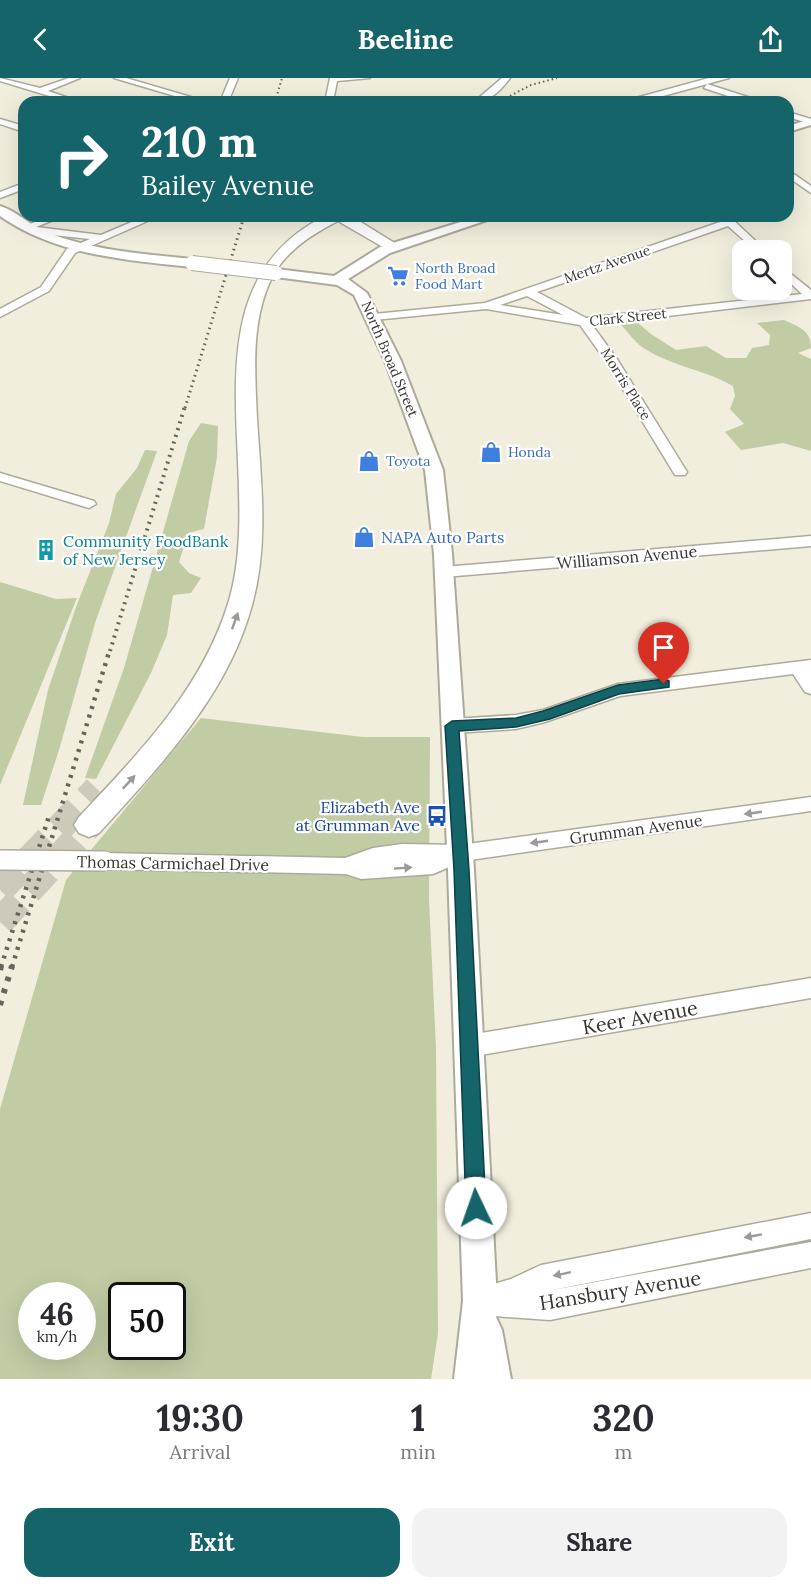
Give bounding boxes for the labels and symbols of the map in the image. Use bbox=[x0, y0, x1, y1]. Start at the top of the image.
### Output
street label: Mertz Avenue bbox=[561, 241, 653, 287]
place label: North Broad Food Mart bbox=[415, 259, 496, 293]
supermarket icon: North Broad Food Mart bbox=[386, 264, 410, 288]
street label: North Broad Street bbox=[357, 298, 423, 420]
street label: Clark Street bbox=[588, 304, 668, 330]
street label: Morris Place bbox=[597, 345, 655, 424]
shop icon: Honda bbox=[479, 440, 503, 464]
place label: Honda bbox=[508, 443, 551, 461]
shop icon: Toyota bbox=[357, 449, 381, 473]
place label: Toyota bbox=[386, 452, 430, 470]
shop icon: NAPA Auto Parts bbox=[352, 525, 376, 549]
place label: NAPA Auto Parts bbox=[381, 527, 504, 547]
place label: Community FoodBank of New Jersey bbox=[63, 531, 229, 569]
building icon: Community FoodBank of New Jersey bbox=[34, 538, 58, 562]
street label: Williamson Avenue bbox=[556, 541, 698, 573]
one-way arrow bbox=[231, 612, 241, 630]
pin bbox=[638, 622, 689, 684]
one-way arrow bbox=[122, 775, 135, 790]
place label: Elizabeth Ave at Grumman Ave bbox=[296, 797, 420, 835]
bus stop icon: Elizabeth Ave at Grumman Ave bbox=[425, 804, 449, 828]
one-way arrow bbox=[743, 808, 762, 817]
street label: Grumman Avenue bbox=[568, 810, 704, 848]
one-way arrow bbox=[530, 838, 549, 847]
street label: Thomas Carmichael Drive bbox=[77, 851, 270, 875]
one-way arrow bbox=[394, 864, 413, 873]
street label: Keer Avenue bbox=[580, 995, 700, 1039]
position arrow bbox=[444, 1176, 508, 1240]
one-way arrow bbox=[744, 1232, 763, 1241]
street label: Hansbury Avenue bbox=[537, 1265, 703, 1315]
one-way arrow bbox=[552, 1270, 571, 1279]
speed limit sign: 50 bbox=[108, 1282, 186, 1360]

